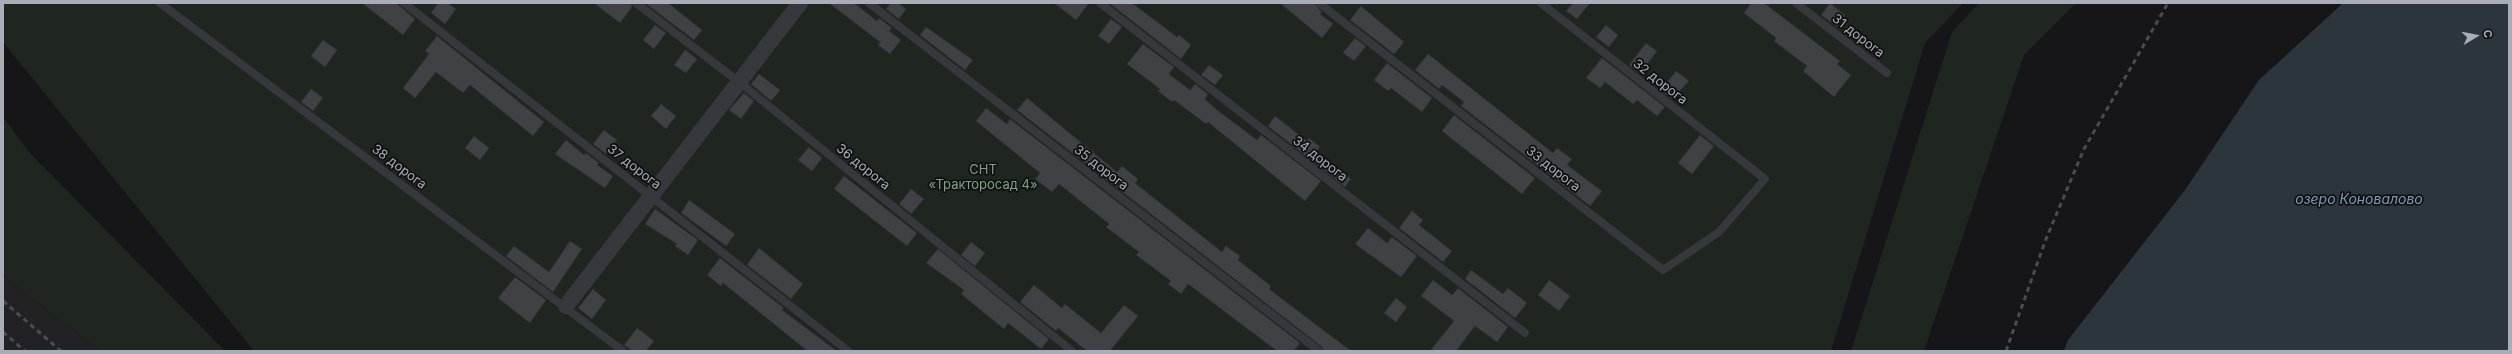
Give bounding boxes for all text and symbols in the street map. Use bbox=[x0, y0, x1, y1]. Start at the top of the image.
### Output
street label: 31 дорога bbox=[1829, 11, 1887, 61]
north arrow bbox=[2456, 16, 2496, 56]
text: С bbox=[2480, 29, 2495, 39]
street label: 32 дорога bbox=[1630, 56, 1690, 108]
street label: 34 дорога bbox=[1290, 133, 1350, 185]
street label: 38 дорога bbox=[369, 141, 429, 193]
street label: 37 дорога bbox=[604, 141, 664, 193]
street label: 36 дорога bbox=[833, 141, 893, 193]
street label: 35 дорога bbox=[1071, 142, 1131, 194]
street label: 33 дорога bbox=[1523, 143, 1583, 195]
park label: СНТ «Тракторосад 4» bbox=[928, 162, 1038, 193]
water label: озеро Коновалово bbox=[2295, 192, 2423, 208]

